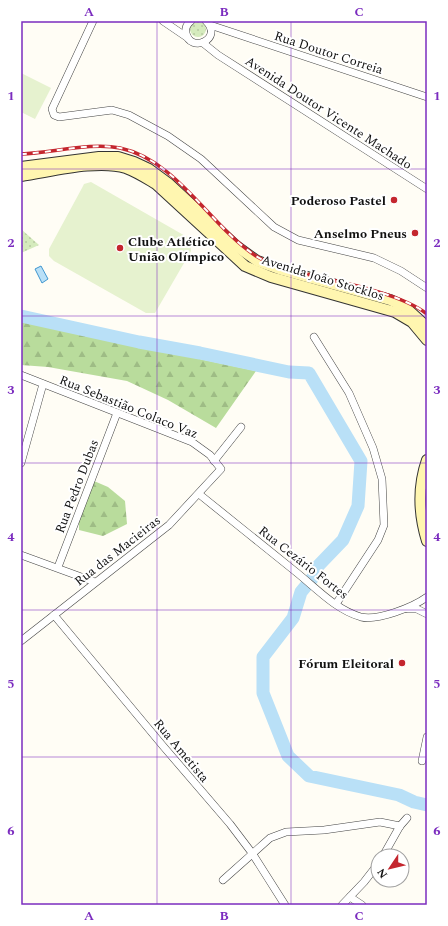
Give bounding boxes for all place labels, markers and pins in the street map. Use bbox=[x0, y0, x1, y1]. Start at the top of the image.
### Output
place label: Poderoso Pastel bbox=[291, 191, 386, 211]
marker: Poderoso Pastel bbox=[389, 195, 399, 205]
place label: Anselmo Pneus bbox=[314, 224, 407, 244]
marker: Anselmo Pneus bbox=[410, 228, 420, 238]
place label: Clube Atlético União Olímpico bbox=[128, 232, 224, 267]
marker: Clube Atlético União Olímpico bbox=[115, 243, 125, 253]
place label: Fórum Eleitoral bbox=[298, 654, 394, 674]
marker: Fórum Eleitoral bbox=[397, 658, 407, 668]

